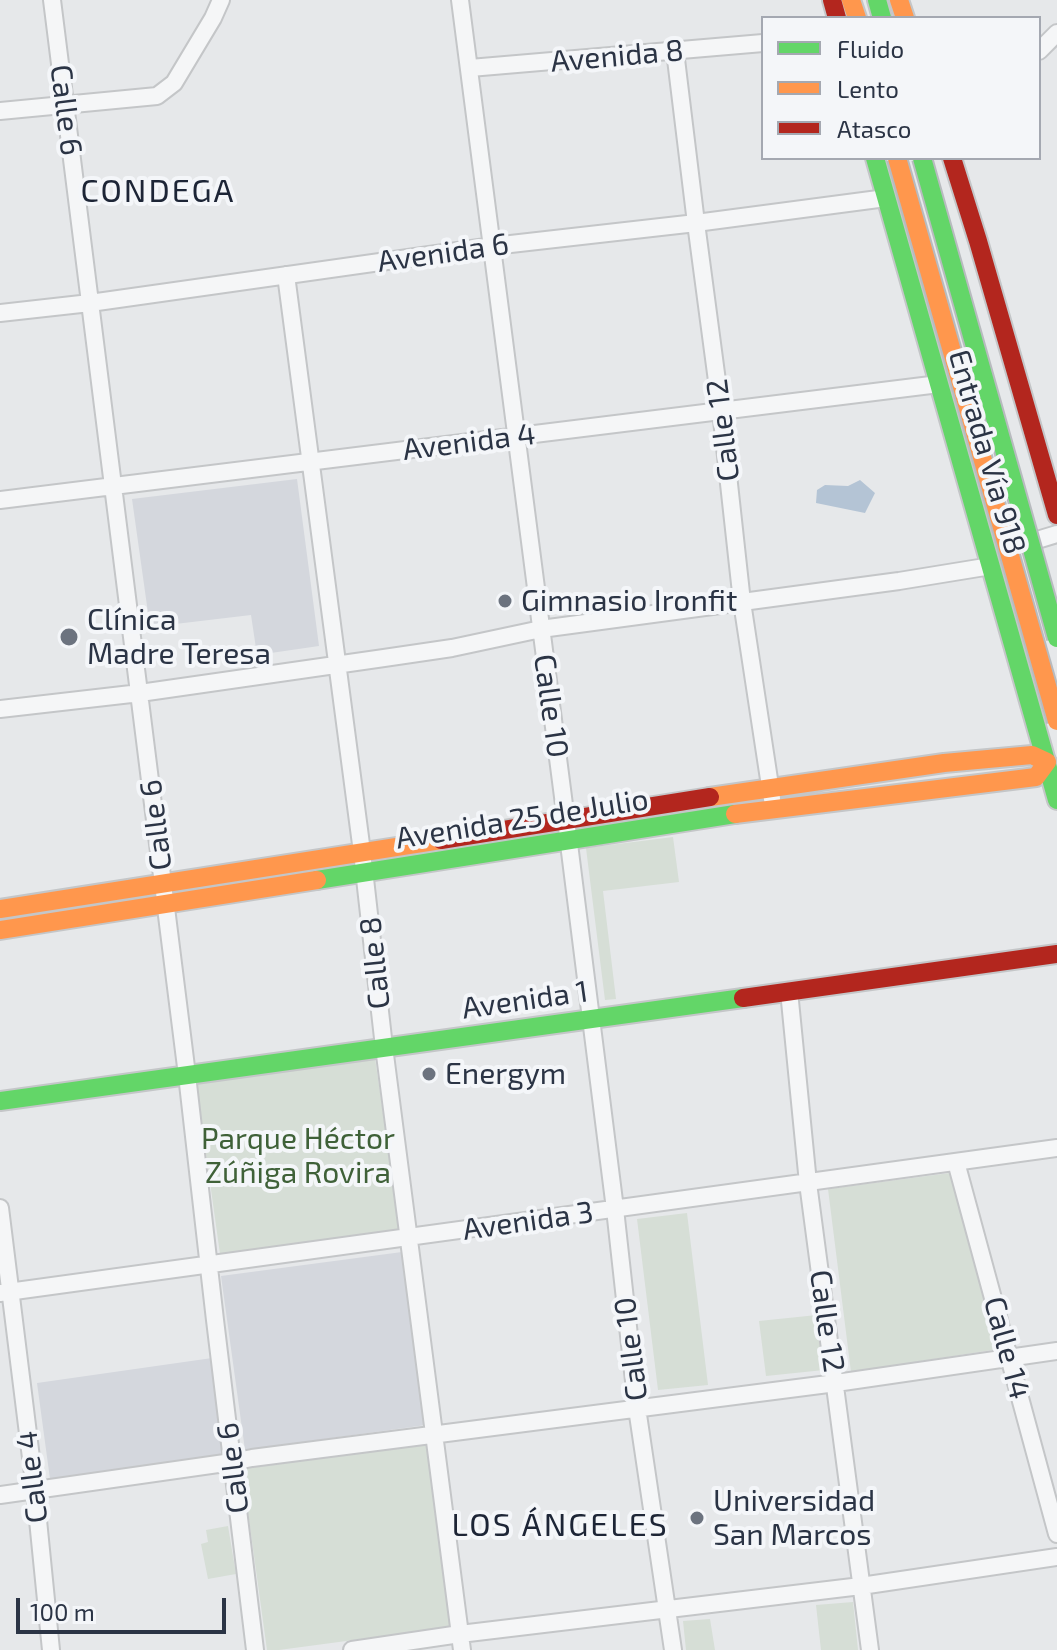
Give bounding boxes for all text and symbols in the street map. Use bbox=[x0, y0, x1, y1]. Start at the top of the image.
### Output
legend bbox=[761, 16, 1041, 160]
street label: Avenida 8 bbox=[549, 32, 685, 80]
text: Fluido bbox=[837, 34, 904, 63]
street label: Calle 6 bbox=[43, 62, 89, 158]
text: Lento bbox=[837, 74, 899, 103]
text: Atasco bbox=[837, 114, 911, 143]
district label: CONDEGA bbox=[81, 172, 235, 210]
street label: Avenida 6 bbox=[375, 226, 511, 280]
street label: Entrada Vía 918 bbox=[941, 346, 1033, 558]
street label: Calle 12 bbox=[699, 377, 747, 483]
street label: Avenida 4 bbox=[401, 416, 537, 468]
place label: Gimnasio Ironfit bbox=[521, 583, 737, 619]
marker: Gimnasio Ironfit bbox=[496, 592, 514, 610]
place label: Clínica Madre Teresa bbox=[87, 602, 271, 672]
marker: Clínica Madre Teresa bbox=[58, 626, 80, 648]
street label: Calle 10 bbox=[526, 652, 576, 760]
street label: Calle 6 bbox=[133, 777, 179, 873]
street label: Avenida 25 de Julio bbox=[393, 781, 651, 857]
street label: Calle 8 bbox=[352, 915, 398, 1011]
street label: Avenida 1 bbox=[460, 973, 590, 1027]
place label: Energym bbox=[445, 1056, 566, 1092]
marker: Energym bbox=[420, 1065, 438, 1083]
park label: Parque Héctor Zúñiga Rovira bbox=[201, 1121, 395, 1192]
street label: Avenida 3 bbox=[460, 1194, 596, 1248]
street label: Calle 12 bbox=[802, 1268, 852, 1374]
street label: Calle 14 bbox=[976, 1293, 1038, 1403]
street label: Calle 10 bbox=[607, 1295, 655, 1403]
street label: Calle 6 bbox=[210, 1420, 256, 1516]
street label: Calle 4 bbox=[8, 1429, 56, 1525]
place label: Universidad San Marcos bbox=[713, 1483, 875, 1554]
district label: LOS ÁNGELES bbox=[451, 1506, 669, 1544]
marker: Universidad San Marcos bbox=[688, 1509, 706, 1527]
scale bar bbox=[20, 1582, 230, 1632]
text: 100 m bbox=[30, 1597, 95, 1626]

